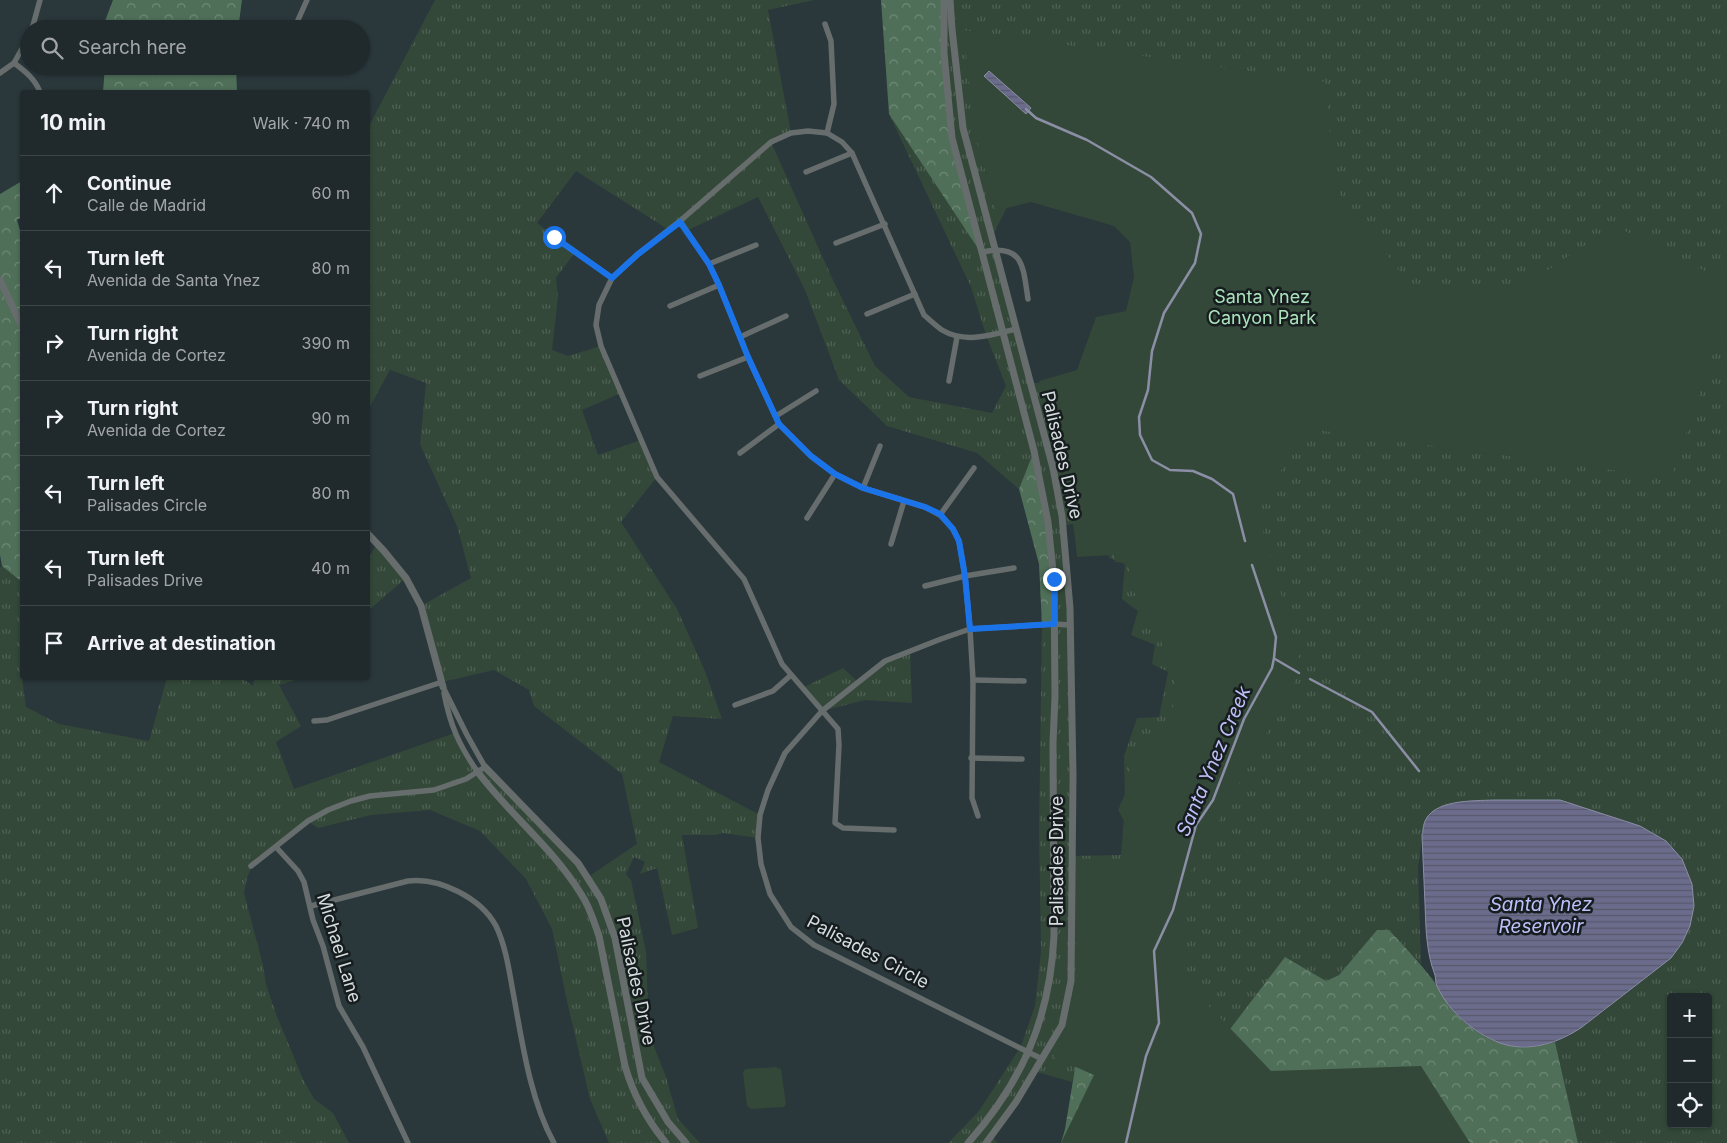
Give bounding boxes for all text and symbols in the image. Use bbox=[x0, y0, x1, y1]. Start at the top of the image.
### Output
search box bbox=[20, 20, 370, 75]
icon: search bbox=[38, 34, 66, 62]
text: Search here bbox=[78, 36, 187, 59]
text: 10 min bbox=[40, 110, 106, 135]
text: Walk · 740 m bbox=[253, 113, 350, 133]
text: Continue bbox=[87, 172, 172, 195]
icon: ahead bbox=[40, 179, 68, 207]
text: 60 m bbox=[311, 183, 350, 203]
text: Calle de Madrid bbox=[87, 195, 206, 215]
route start bbox=[543, 226, 566, 249]
text: Turn left bbox=[87, 247, 165, 270]
icon: left bbox=[40, 254, 68, 282]
text: 80 m bbox=[311, 258, 350, 278]
text: Avenida de Santa Ynez bbox=[87, 270, 260, 290]
park label: Santa Ynez Canyon Park bbox=[1208, 286, 1316, 328]
text: Turn right bbox=[87, 322, 178, 345]
icon: right bbox=[40, 329, 68, 357]
text: 390 m bbox=[302, 333, 350, 353]
text: Avenida de Cortez bbox=[87, 345, 226, 365]
street label: Palisades Drive bbox=[1038, 389, 1087, 521]
text: Turn right bbox=[87, 397, 178, 420]
icon: right bbox=[40, 404, 68, 432]
text: 90 m bbox=[311, 408, 350, 428]
text: Avenida de Cortez bbox=[87, 420, 226, 440]
text: Turn left bbox=[87, 472, 165, 495]
icon: left bbox=[40, 479, 68, 507]
text: 80 m bbox=[311, 483, 350, 503]
text: Palisades Circle bbox=[87, 495, 207, 515]
text: Turn left bbox=[87, 547, 165, 570]
icon: left bbox=[40, 554, 68, 582]
text: 40 m bbox=[311, 558, 350, 578]
route end bbox=[1043, 568, 1066, 591]
text: Palisades Drive bbox=[87, 570, 203, 590]
icon: arrive bbox=[40, 629, 68, 657]
text: Arrive at destination bbox=[87, 632, 276, 655]
water label: Santa Ynez Creek bbox=[1171, 682, 1256, 840]
street label: Palisades Drive bbox=[1046, 796, 1067, 926]
street label: Michael Lane bbox=[313, 891, 366, 1005]
water label: Santa Ynez Reservoir bbox=[1490, 893, 1592, 938]
street label: Palisades Circle bbox=[804, 911, 933, 993]
street label: Palisades Drive bbox=[613, 915, 660, 1047]
map controls bbox=[1667, 993, 1712, 1128]
button: + bbox=[1667, 993, 1712, 1038]
button: − bbox=[1667, 1038, 1712, 1083]
button: locate bbox=[1667, 1083, 1712, 1128]

